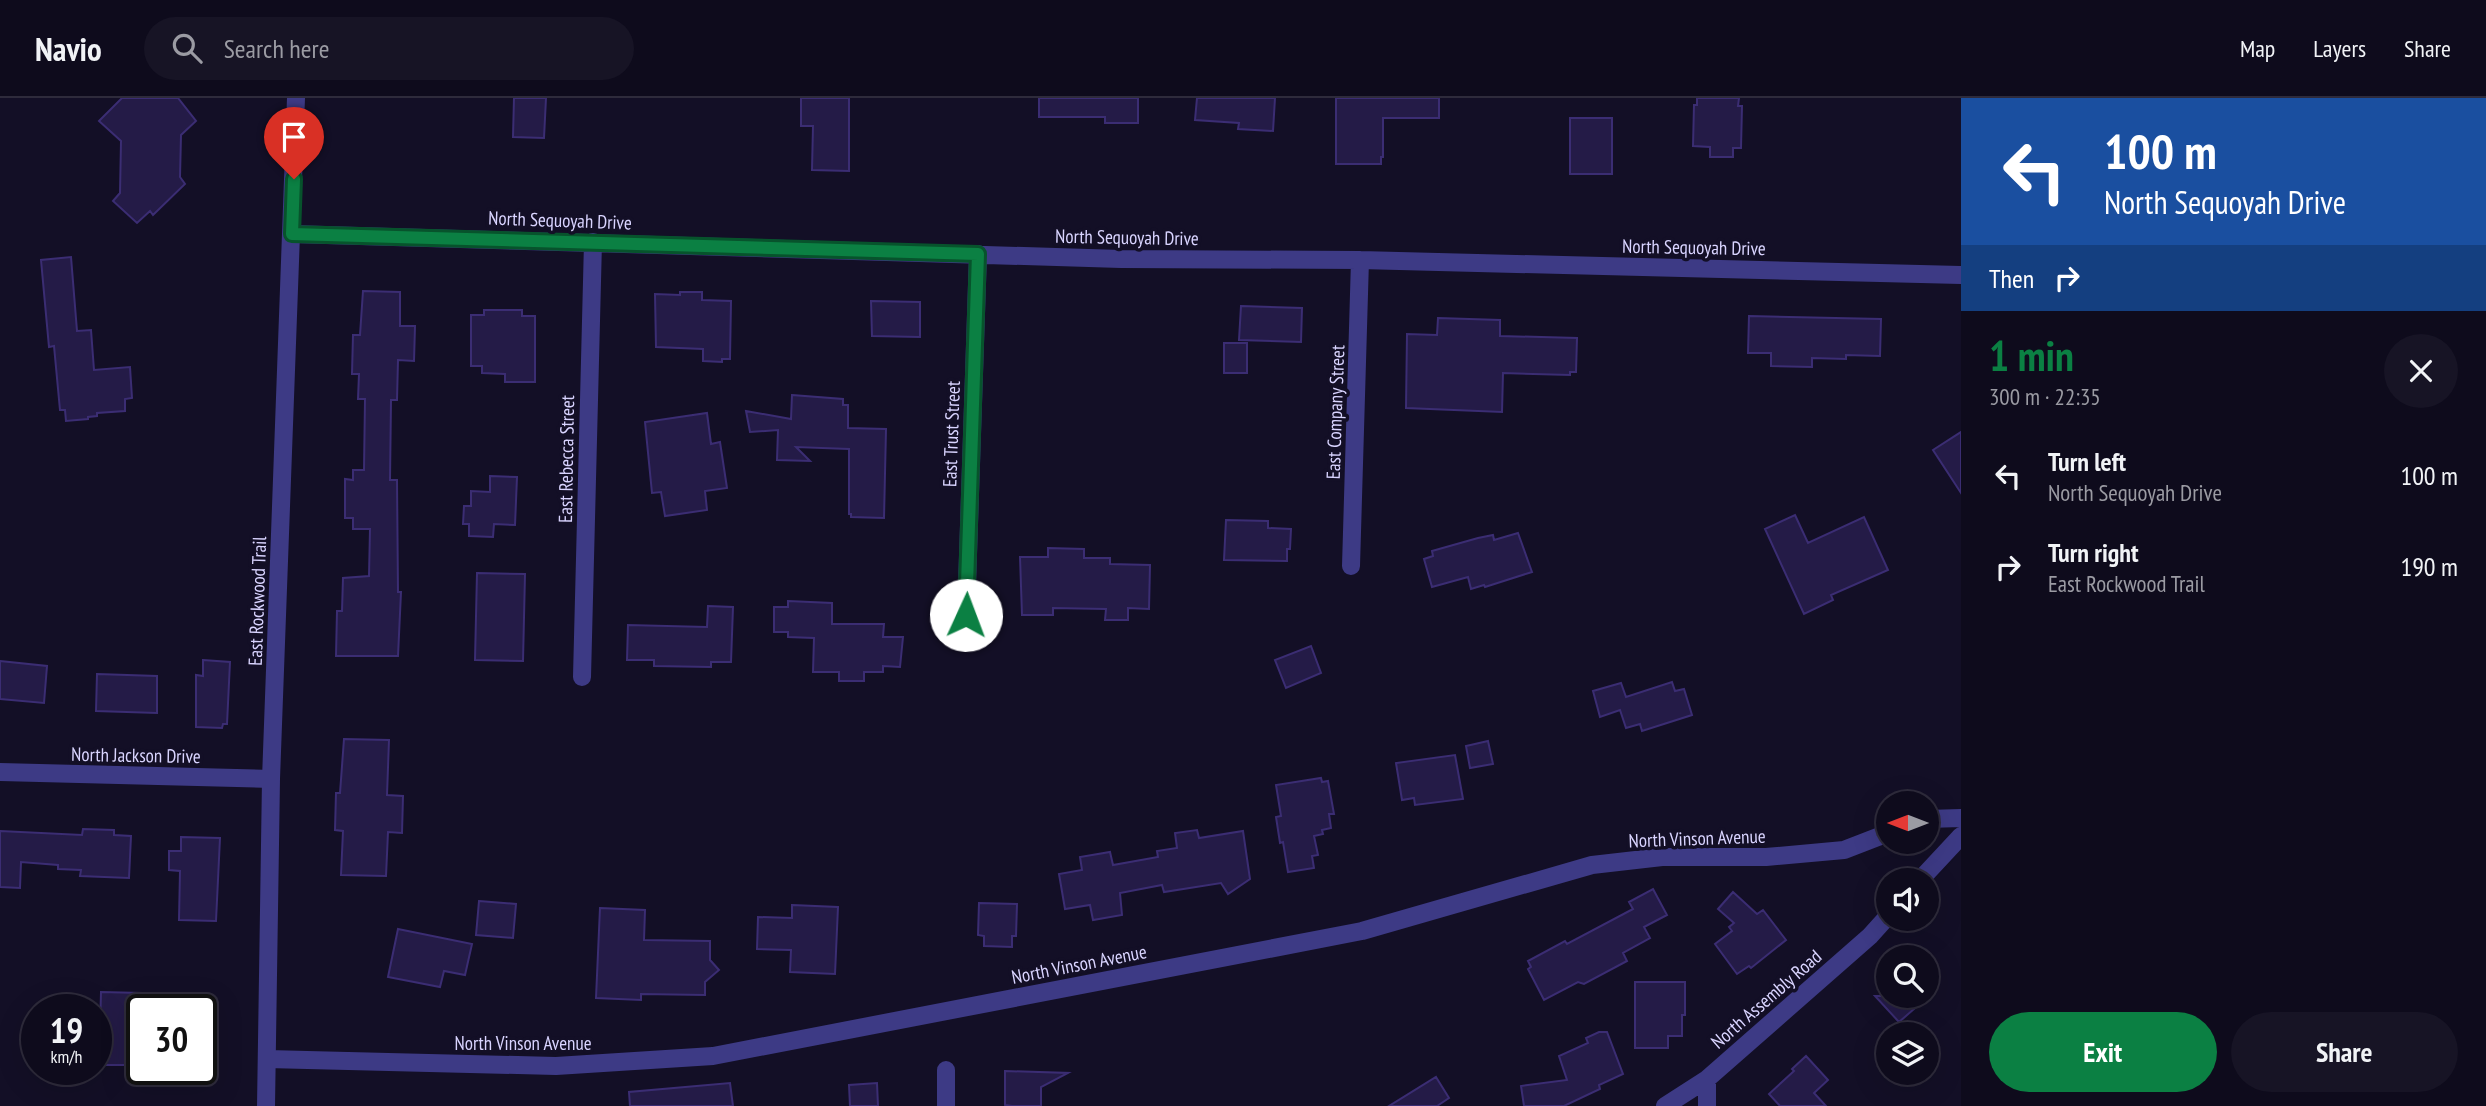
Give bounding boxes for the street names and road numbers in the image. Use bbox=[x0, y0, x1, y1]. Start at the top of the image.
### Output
street label: North Sequoyah Drive bbox=[488, 206, 632, 235]
street label: North Sequoyah Drive bbox=[1055, 224, 1199, 250]
street label: North Sequoyah Drive bbox=[1622, 234, 1766, 260]
street label: East Company Street bbox=[1321, 344, 1349, 480]
street label: East Trust Street bbox=[937, 380, 965, 488]
street label: East Rebecca Street bbox=[553, 394, 579, 523]
street label: East Rockwood Trail bbox=[243, 535, 271, 666]
street label: North Jackson Drive bbox=[71, 742, 201, 768]
street label: North Vinson Avenue bbox=[1628, 824, 1766, 852]
street label: North Vinson Avenue bbox=[1009, 939, 1149, 989]
street label: North Assembly Road bbox=[1706, 944, 1826, 1054]
street label: North Vinson Avenue bbox=[454, 1031, 592, 1055]

